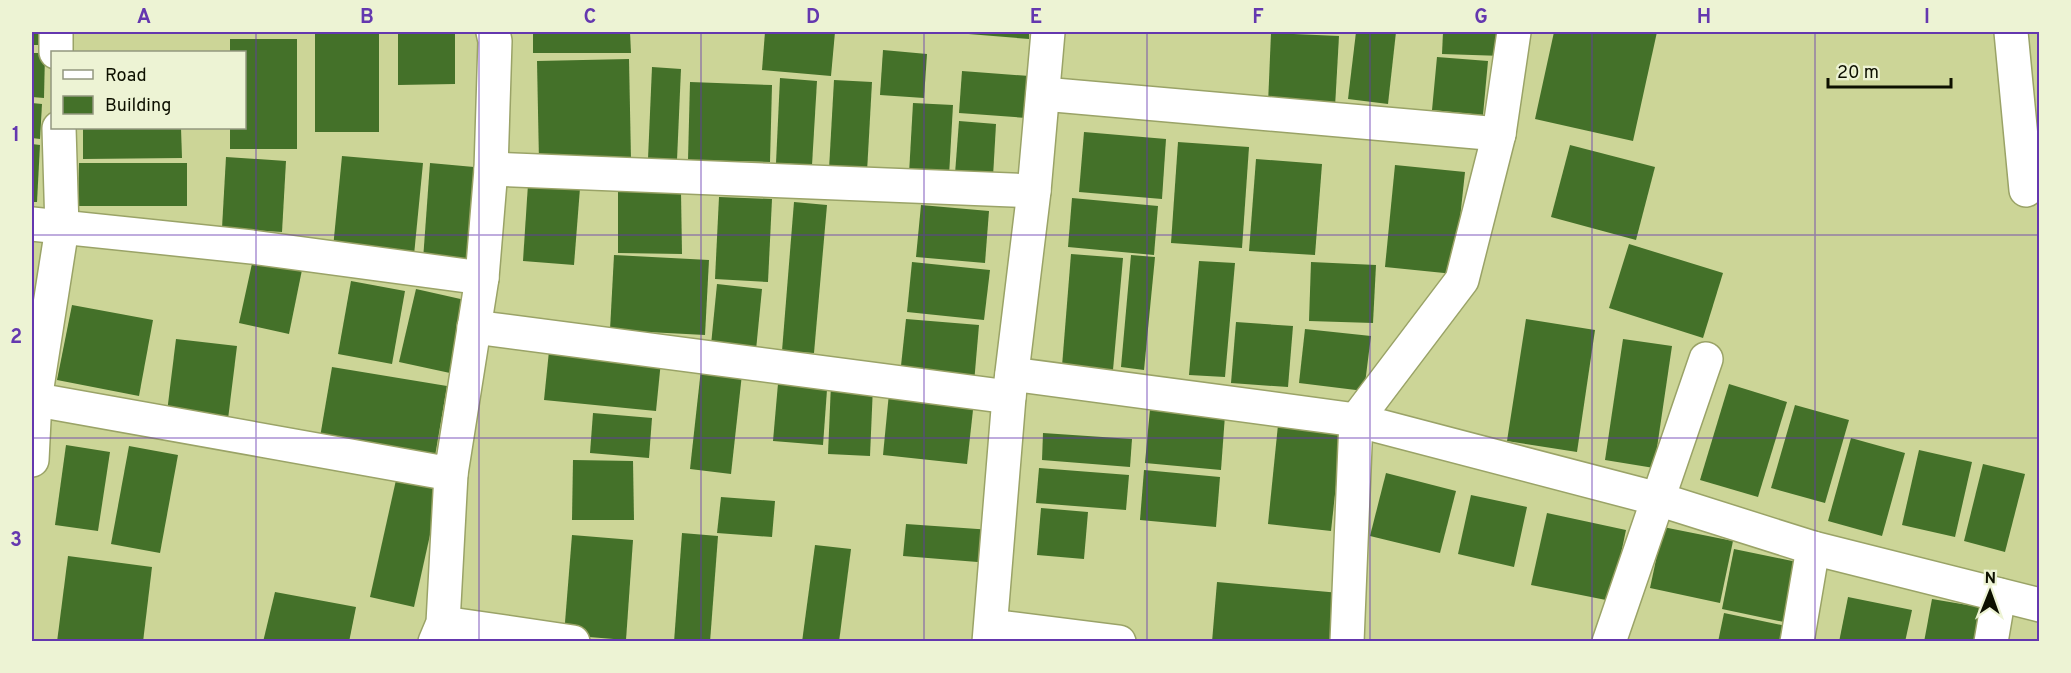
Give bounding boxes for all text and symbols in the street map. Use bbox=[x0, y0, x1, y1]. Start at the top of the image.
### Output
text: A bbox=[137, 5, 151, 31]
text: B bbox=[360, 5, 374, 31]
text: C bbox=[584, 5, 596, 31]
text: D bbox=[806, 5, 820, 31]
text: E bbox=[1030, 5, 1042, 31]
text: F bbox=[1252, 5, 1264, 31]
text: G bbox=[1474, 5, 1488, 31]
text: H bbox=[1697, 5, 1711, 31]
text: I bbox=[1924, 5, 1930, 31]
legend bbox=[51, 51, 246, 129]
scale bar bbox=[1828, 51, 1951, 89]
text: 20 m bbox=[1837, 62, 1879, 85]
text: Road bbox=[105, 65, 147, 88]
text: Building bbox=[105, 95, 171, 118]
text: 1 bbox=[12, 123, 20, 149]
text: 2 bbox=[10, 325, 22, 351]
text: 3 bbox=[10, 528, 22, 554]
north arrow bbox=[1960, 562, 2020, 622]
text: N bbox=[1984, 569, 1996, 589]

